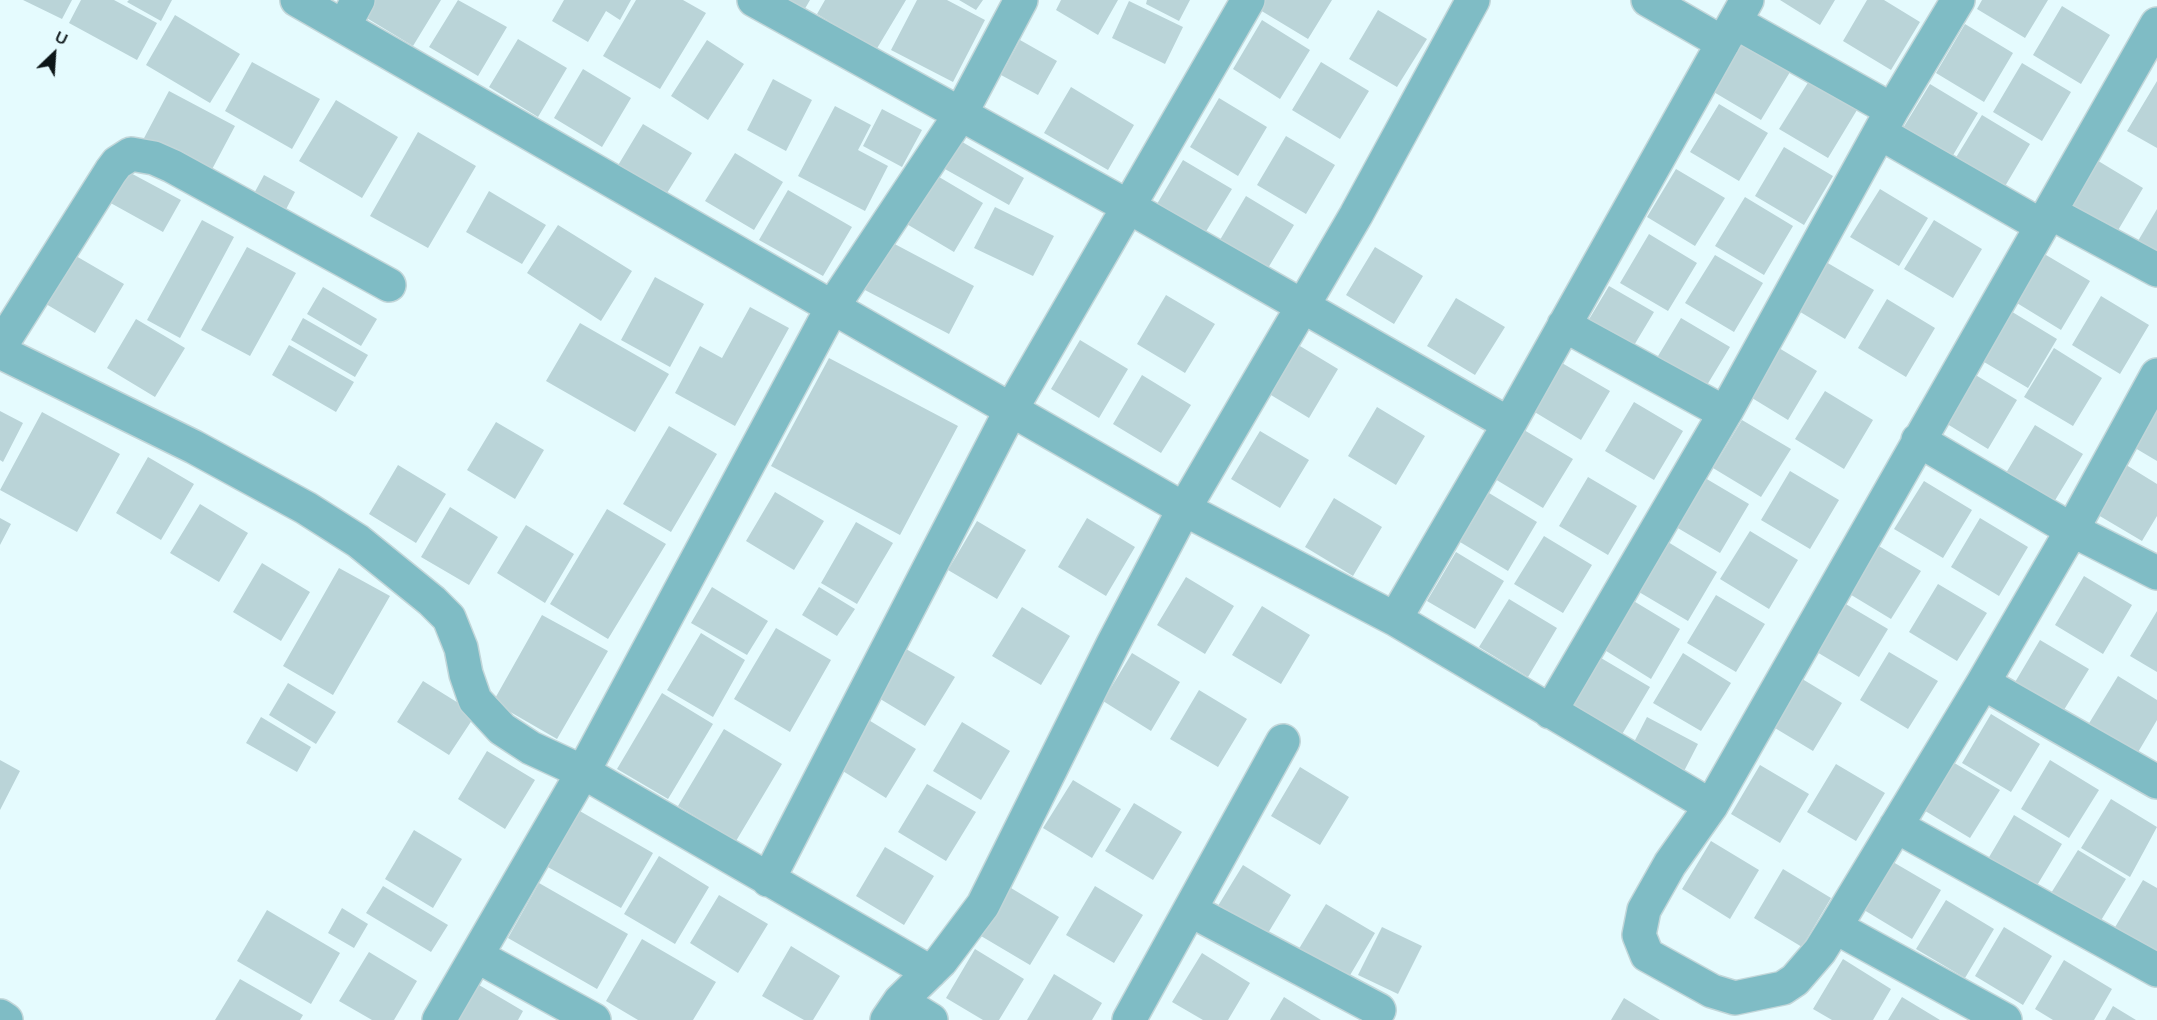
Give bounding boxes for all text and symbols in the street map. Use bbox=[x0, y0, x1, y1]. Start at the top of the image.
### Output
north arrow bbox=[24, 24, 84, 84]
text: U bbox=[52, 26, 71, 49]

